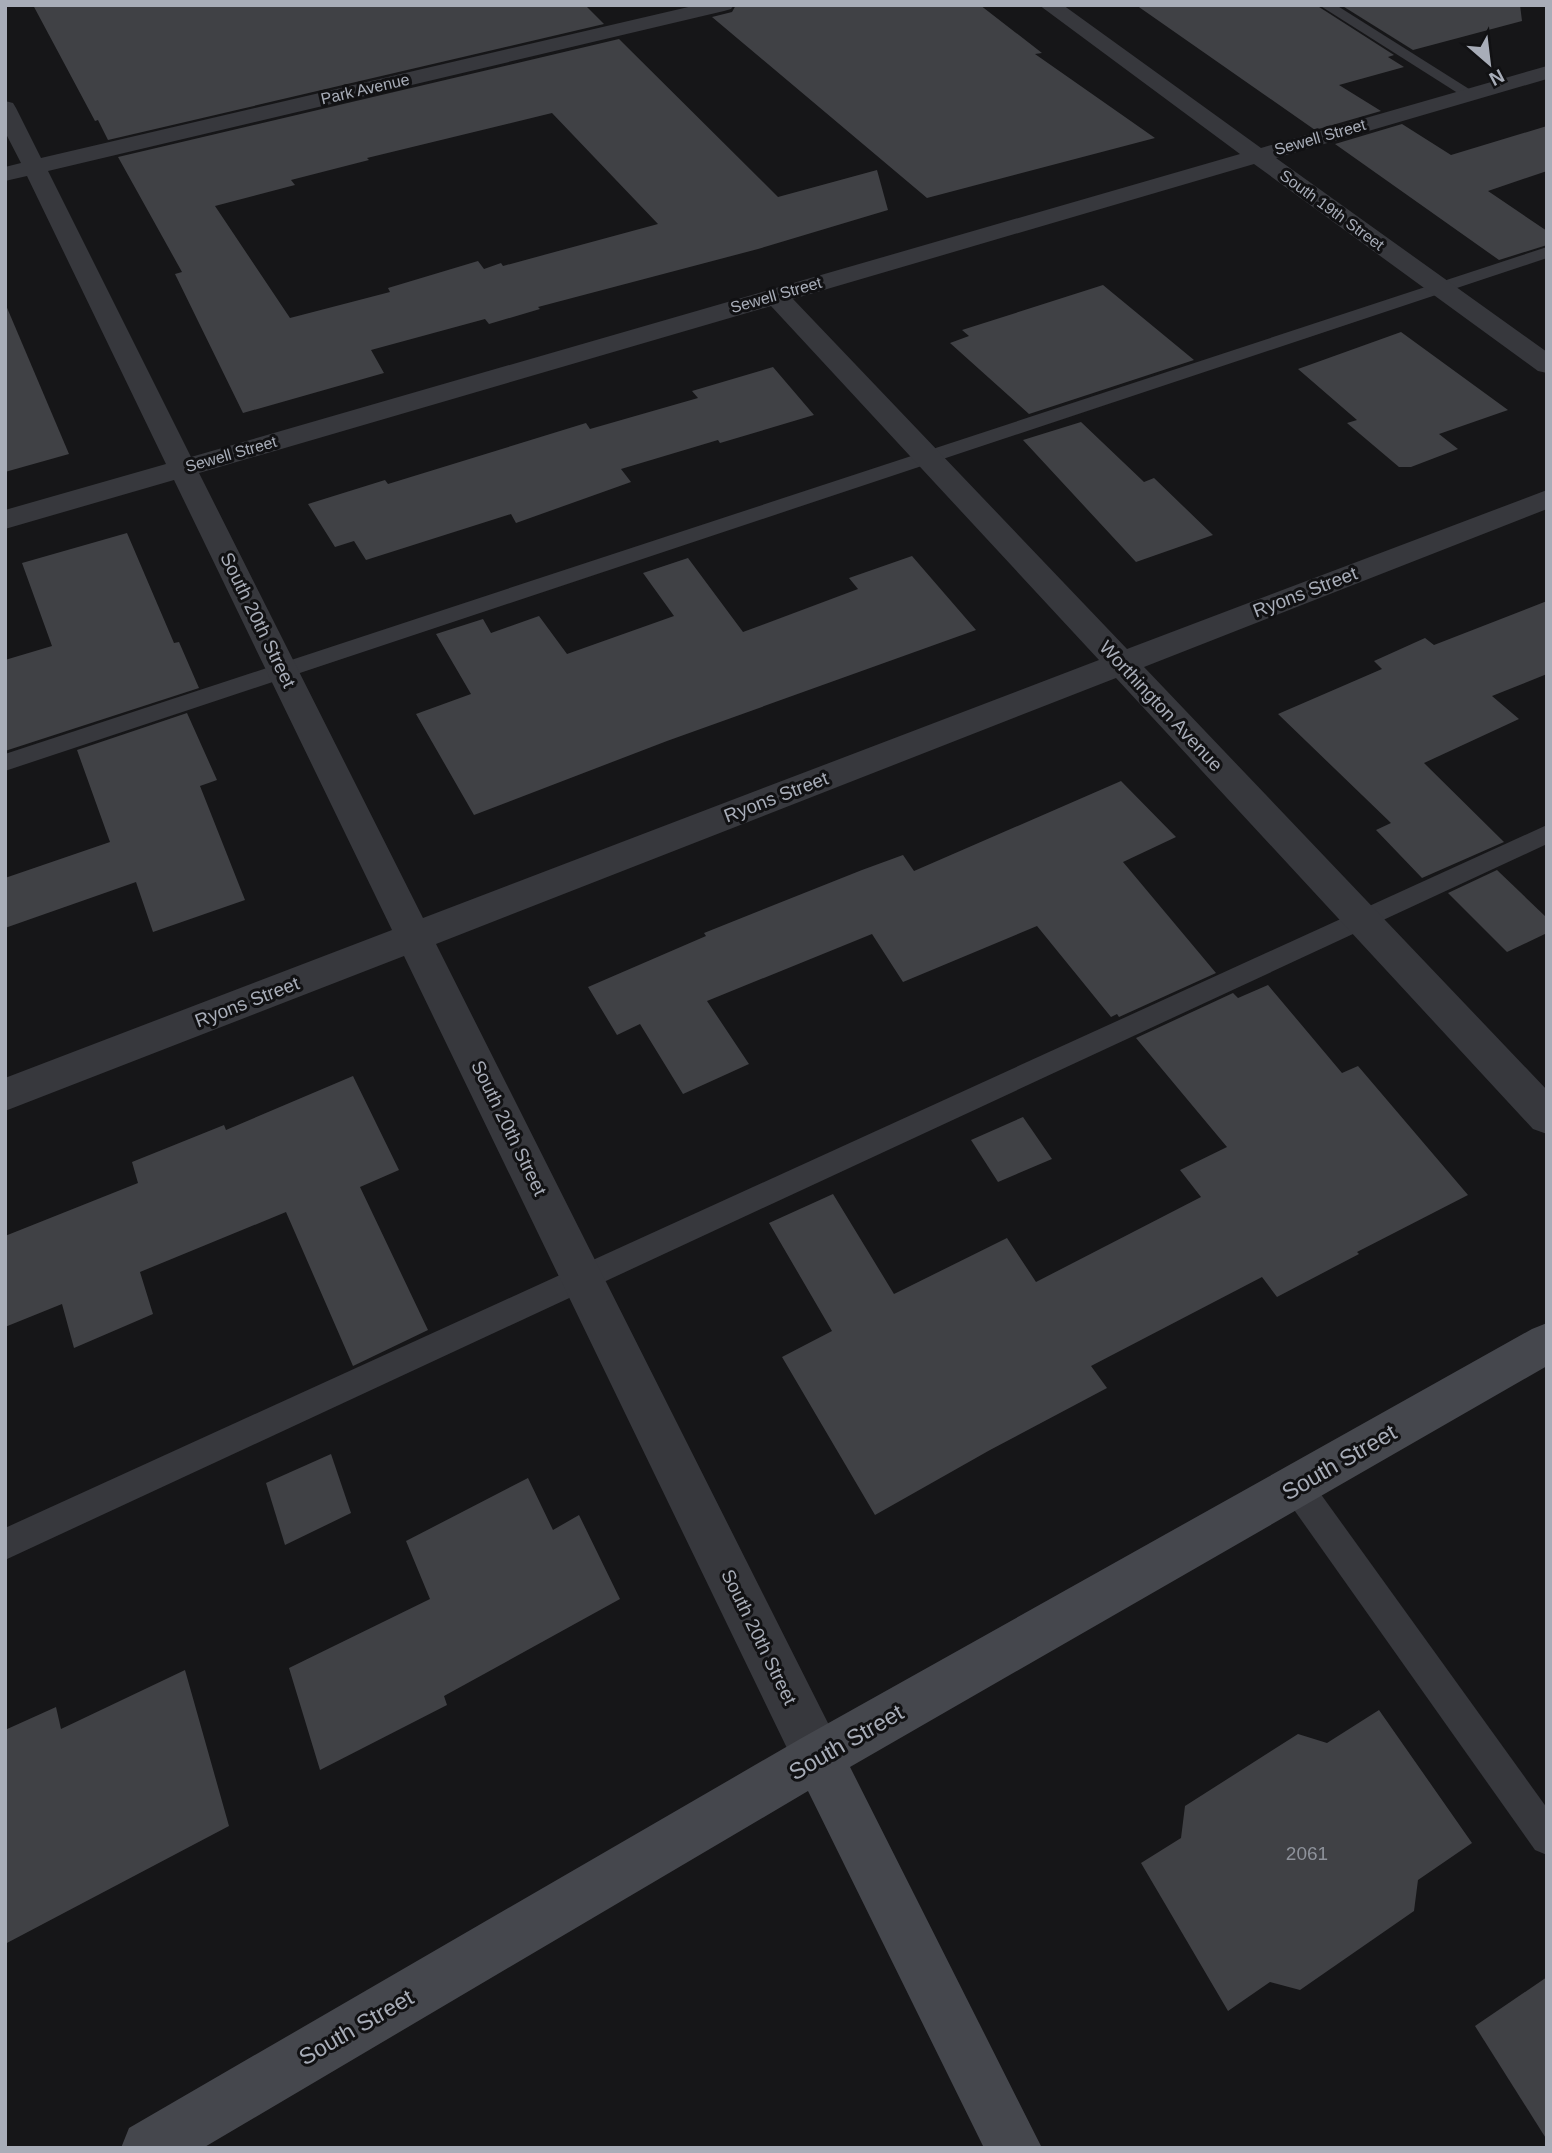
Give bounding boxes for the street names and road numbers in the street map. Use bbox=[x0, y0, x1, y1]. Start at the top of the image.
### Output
street label: Park Avenue bbox=[319, 71, 411, 107]
street label: Sewell Street bbox=[1272, 116, 1368, 158]
street label: South 19th Street bbox=[1277, 167, 1388, 254]
street label: Sewell Street bbox=[728, 274, 824, 316]
street label: Sewell Street bbox=[183, 433, 279, 475]
street label: South 20th Street bbox=[216, 549, 300, 692]
street label: Ryons Street bbox=[1250, 562, 1361, 621]
street label: Worthington Avenue bbox=[1095, 637, 1227, 775]
street label: Ryons Street bbox=[721, 767, 832, 826]
street label: Ryons Street bbox=[192, 972, 303, 1031]
street label: South 20th Street bbox=[467, 1057, 551, 1200]
street label: South Street bbox=[1277, 1418, 1401, 1505]
street label: South 20th Street bbox=[717, 1566, 801, 1709]
street label: South Street bbox=[784, 1698, 908, 1785]
street label: South Street bbox=[294, 1983, 418, 2070]

